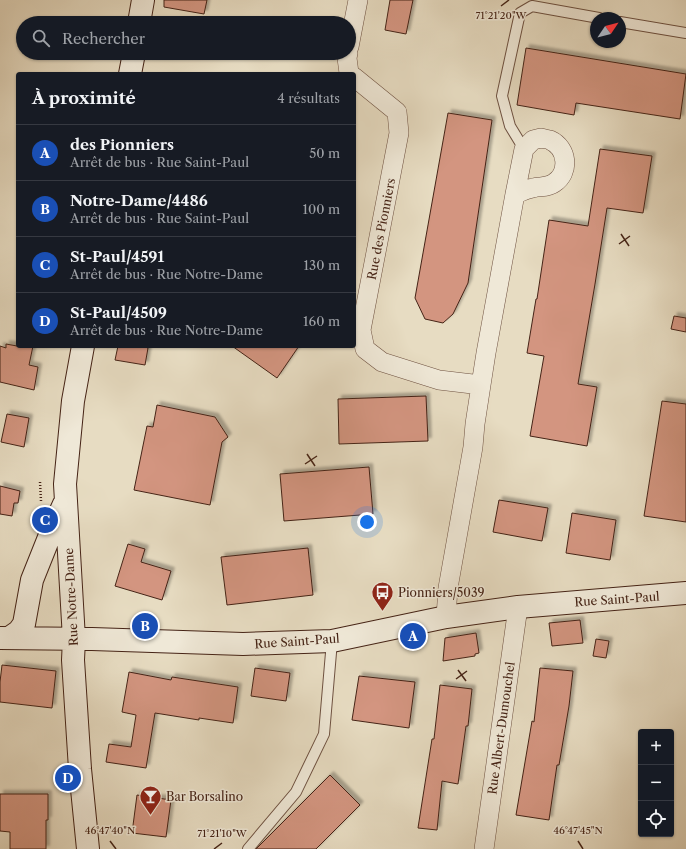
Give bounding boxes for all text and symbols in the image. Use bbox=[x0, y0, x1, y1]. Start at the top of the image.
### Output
text: 71°21'20"W bbox=[475, 9, 528, 22]
north arrow bbox=[590, 12, 626, 48]
search box bbox=[16, 16, 356, 60]
icon: search bbox=[30, 27, 52, 49]
text: Rechercher bbox=[62, 29, 145, 48]
text: À proximité bbox=[32, 88, 136, 108]
text: 4 résultats bbox=[277, 90, 340, 106]
text: des Pionniers bbox=[70, 135, 174, 154]
text: A bbox=[40, 145, 50, 161]
text: 50 m bbox=[309, 145, 340, 161]
text: Arrêt de bus · Rue Saint-Paul bbox=[70, 154, 249, 170]
street label: Rue des Pionniers bbox=[364, 177, 398, 281]
text: Notre-Dame/4486 bbox=[70, 191, 208, 210]
text: B bbox=[40, 201, 50, 217]
text: 100 m bbox=[302, 201, 340, 217]
text: Arrêt de bus · Rue Saint-Paul bbox=[70, 210, 249, 226]
text: St-Paul/4591 bbox=[70, 247, 164, 266]
text: C bbox=[40, 257, 50, 273]
text: 130 m bbox=[304, 257, 340, 273]
text: Arrêt de bus · Rue Notre-Dame bbox=[70, 266, 263, 282]
text: St-Paul/4509 bbox=[70, 303, 167, 322]
text: D bbox=[39, 313, 51, 329]
text: 160 m bbox=[303, 313, 340, 329]
text: Arrêt de bus · Rue Notre-Dame bbox=[70, 322, 263, 338]
pin: C bbox=[32, 505, 58, 535]
your location bbox=[357, 512, 377, 532]
street label: Rue Notre-Dame bbox=[61, 547, 81, 646]
bus stop icon: Pionniers/5039 bbox=[370, 579, 396, 612]
place label: Pionniers/5039 bbox=[398, 585, 485, 600]
street label: Rue Saint-Paul bbox=[574, 589, 661, 609]
pin: B bbox=[132, 611, 158, 641]
pin: A bbox=[400, 621, 426, 651]
street label: Rue Saint-Paul bbox=[254, 631, 341, 651]
street label: Rue Albert-Dumouchel bbox=[484, 660, 518, 795]
map controls bbox=[638, 729, 674, 837]
button: + bbox=[638, 729, 674, 765]
pin: D bbox=[55, 763, 81, 793]
button: − bbox=[638, 765, 674, 801]
bar icon: Bar Borsalino bbox=[138, 783, 164, 816]
place label: Bar Borsalino bbox=[166, 789, 243, 804]
button: locate bbox=[638, 801, 674, 837]
text: 46°47'40"N bbox=[85, 824, 135, 837]
text: 46°47'45"N bbox=[553, 824, 603, 837]
text: 71°21'10"W bbox=[197, 827, 248, 840]

